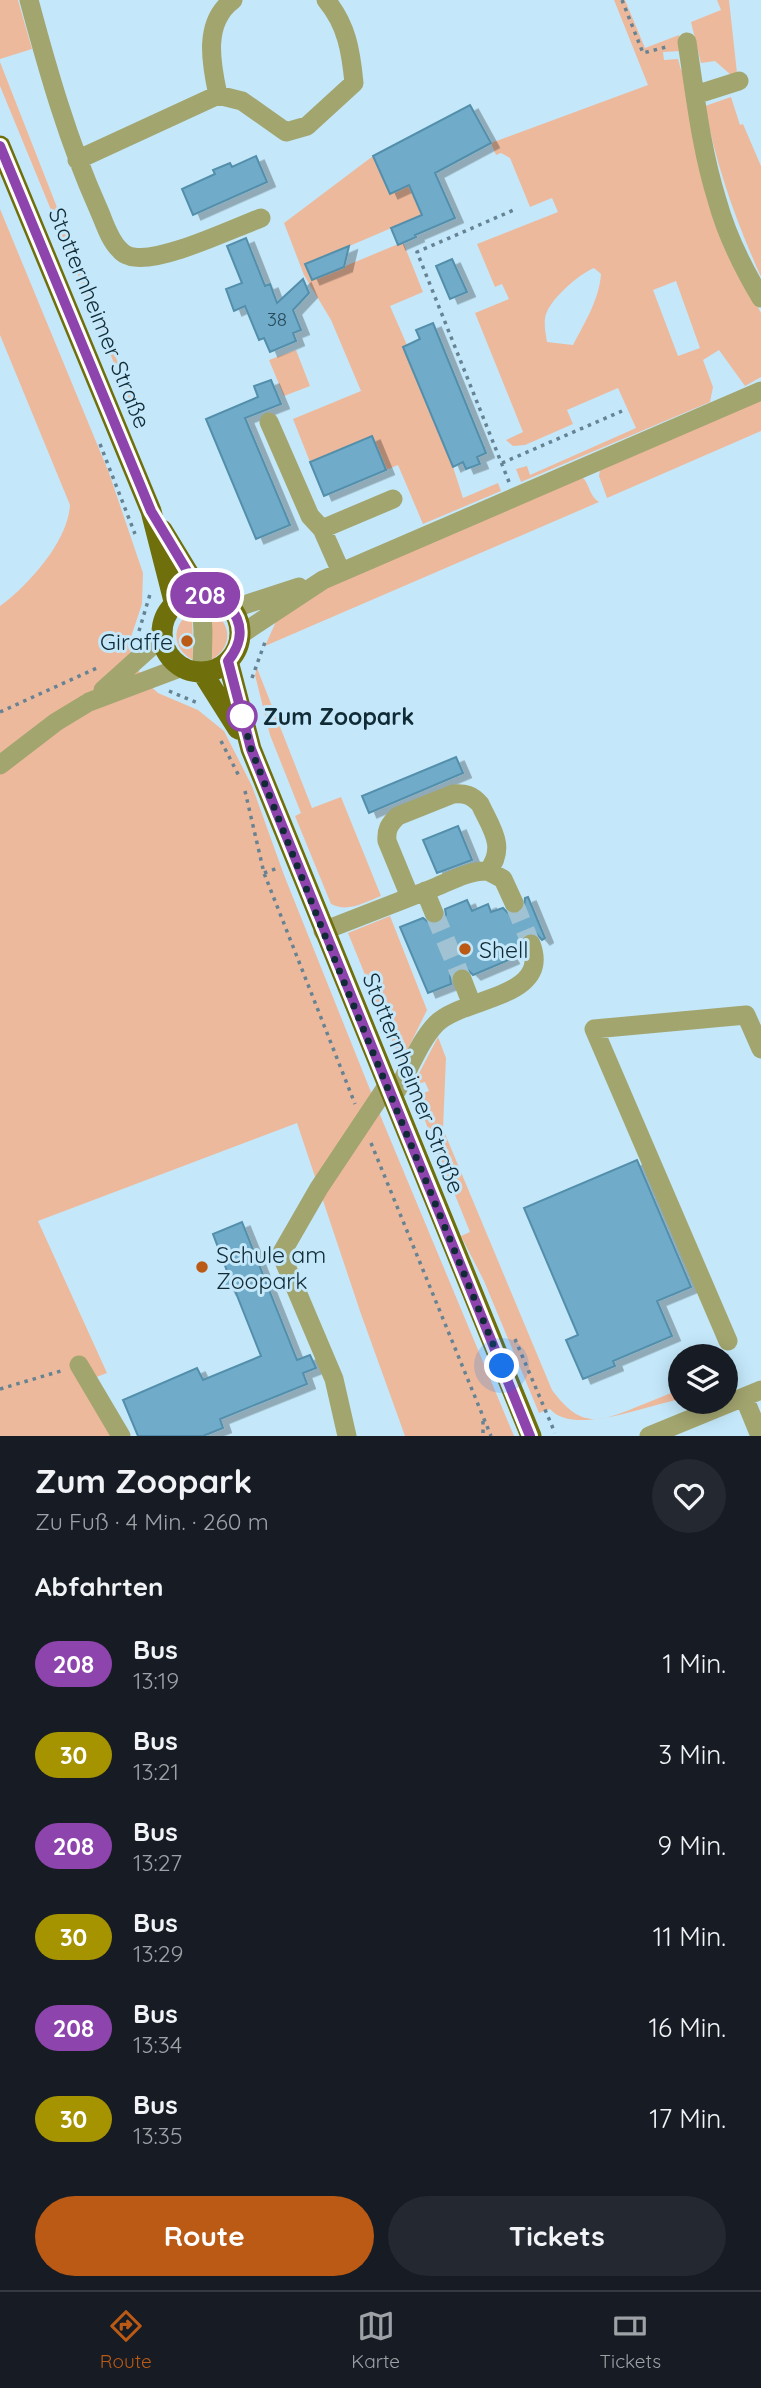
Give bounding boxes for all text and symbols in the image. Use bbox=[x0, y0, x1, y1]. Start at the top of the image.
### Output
street label: Stotternheimer Straße bbox=[42, 203, 158, 433]
house number: 38 bbox=[267, 307, 287, 331]
line badge: 208 bbox=[165, 572, 245, 618]
text: 208 bbox=[184, 580, 226, 610]
place label: Giraffe bbox=[100, 627, 173, 656]
marker: Giraffe bbox=[179, 633, 195, 649]
marker: Zum Zoopark bbox=[227, 701, 257, 731]
place label: Zum Zoopark bbox=[263, 702, 414, 731]
place label: Shell bbox=[479, 935, 529, 964]
marker: Shell bbox=[457, 941, 473, 957]
street label: Stotternheimer Straße bbox=[356, 968, 472, 1198]
place label: Schule am Zoopark bbox=[216, 1240, 326, 1295]
marker: Schule am Zoopark bbox=[194, 1259, 210, 1275]
map controls bbox=[668, 1344, 738, 1414]
button: layers bbox=[668, 1344, 738, 1414]
your location bbox=[484, 1348, 519, 1383]
button: heart bbox=[652, 1459, 726, 1533]
text: Zum Zoopark bbox=[35, 1460, 252, 1501]
text: Zu Fuß · 4 Min. · 260 m bbox=[35, 1507, 269, 1536]
text: Abfahrten bbox=[35, 1570, 164, 1603]
text: Bus bbox=[133, 1633, 178, 1666]
text: 1 Min. bbox=[662, 1647, 726, 1680]
text: 208 bbox=[53, 1649, 94, 1679]
text: 13:19 bbox=[133, 1666, 179, 1695]
text: Bus bbox=[133, 1724, 178, 1757]
text: 3 Min. bbox=[658, 1738, 726, 1771]
text: 30 bbox=[60, 1740, 87, 1770]
text: 13:21 bbox=[133, 1757, 179, 1786]
text: Bus bbox=[133, 1815, 178, 1848]
text: 9 Min. bbox=[658, 1829, 726, 1862]
text: 208 bbox=[53, 1831, 94, 1861]
text: 13:27 bbox=[133, 1848, 182, 1877]
text: Bus bbox=[133, 1906, 178, 1939]
text: 11 Min. bbox=[653, 1920, 726, 1953]
text: 30 bbox=[60, 1922, 87, 1952]
text: 13:29 bbox=[133, 1939, 183, 1968]
text: Bus bbox=[133, 1997, 178, 2030]
text: 16 Min. bbox=[648, 2011, 726, 2044]
text: 208 bbox=[53, 2013, 94, 2043]
text: 13:34 bbox=[133, 2030, 182, 2059]
text: Bus bbox=[133, 2088, 178, 2121]
text: 17 Min. bbox=[649, 2102, 726, 2135]
text: 30 bbox=[60, 2104, 87, 2134]
text: 13:35 bbox=[133, 2121, 182, 2150]
button: Route bbox=[35, 2196, 374, 2276]
button: Tickets bbox=[388, 2196, 726, 2276]
tab: Route bbox=[100, 2307, 152, 2373]
tab: Karte bbox=[351, 2307, 400, 2373]
tab: Tickets bbox=[600, 2307, 661, 2373]

